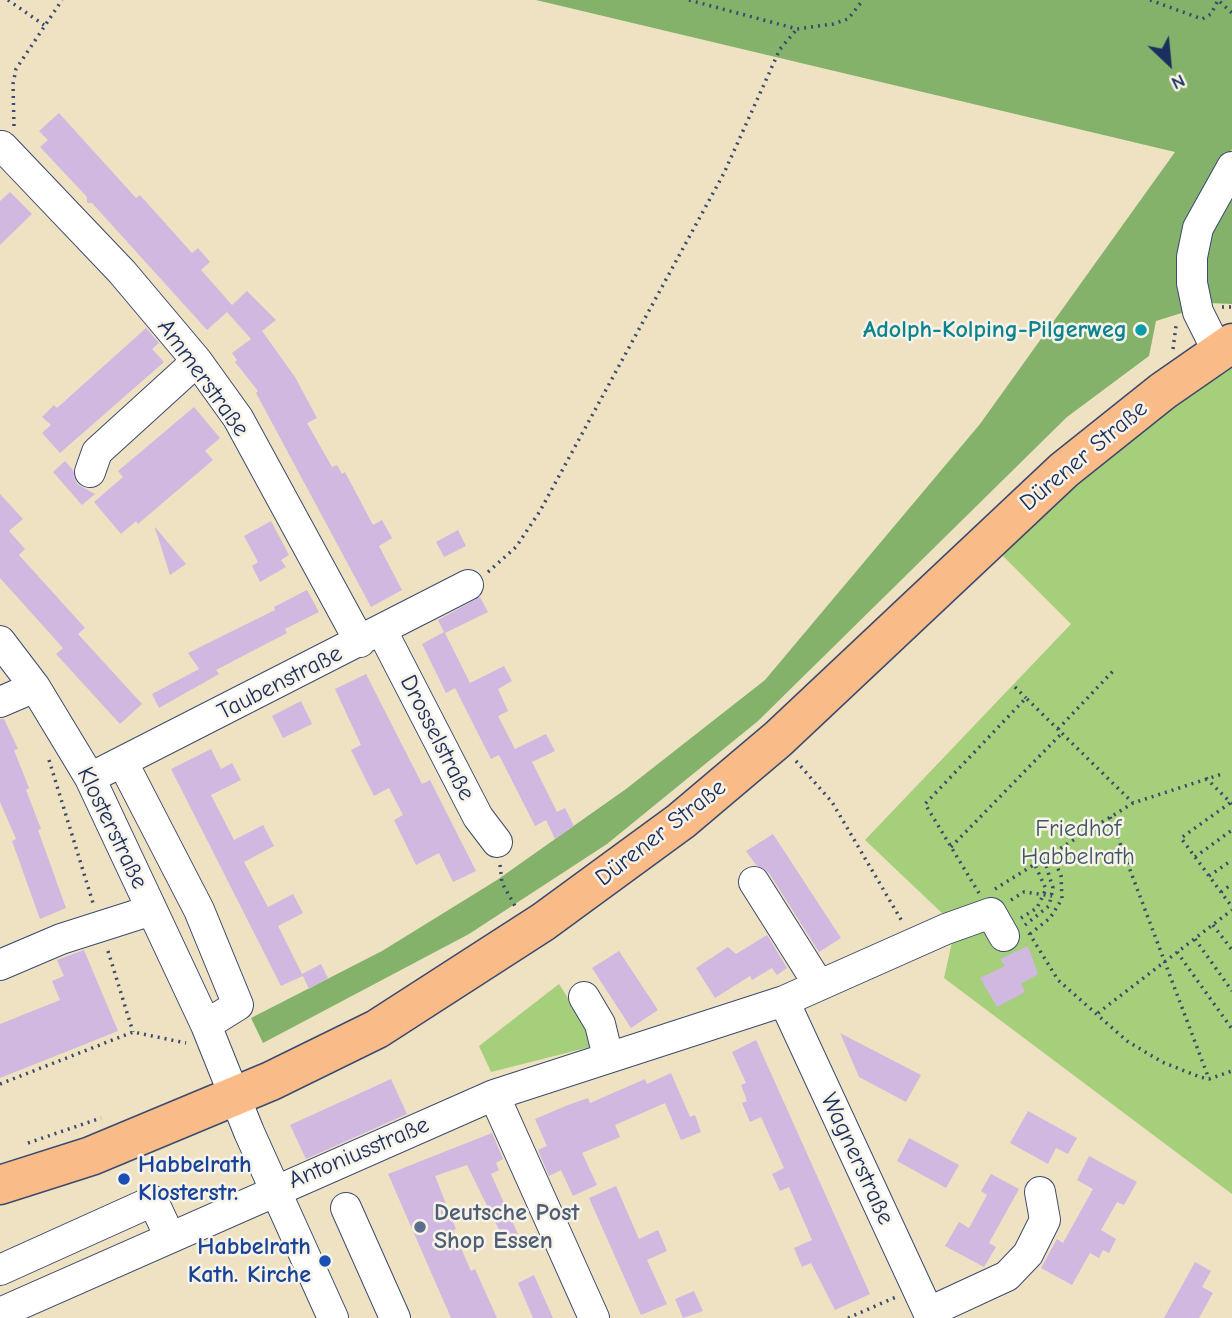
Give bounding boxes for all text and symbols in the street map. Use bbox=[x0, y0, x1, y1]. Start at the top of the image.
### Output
north arrow bbox=[1134, 28, 1204, 98]
text: N bbox=[1168, 69, 1189, 94]
street label: Ammerstraße bbox=[151, 314, 255, 442]
place label: Adolph-Kolping-Pilgerweg bbox=[863, 316, 1127, 344]
marker: Adolph-Kolping-Pilgerweg bbox=[1133, 322, 1149, 338]
street label: Dürener Straße bbox=[1014, 394, 1154, 518]
street label: Taubenstraße bbox=[213, 639, 347, 727]
street label: Drosselstraße bbox=[393, 670, 481, 806]
street label: Klosterstraße bbox=[70, 762, 154, 894]
street label: Dürener Straße bbox=[590, 773, 732, 893]
park label: Friedhof Habbelrath bbox=[1021, 815, 1135, 871]
street label: Wagnerstraße bbox=[814, 1089, 900, 1229]
street label: Antoniusstraße bbox=[284, 1110, 434, 1196]
place label: Habbelrath Klosterstr. bbox=[138, 1151, 252, 1207]
marker: Habbelrath Klosterstr. bbox=[116, 1171, 132, 1187]
place label: Deutsche Post Shop Essen bbox=[434, 1199, 579, 1255]
marker: Deutsche Post Shop Essen bbox=[412, 1219, 428, 1235]
place label: Habbelrath Kath. Kirche bbox=[188, 1233, 311, 1289]
marker: Habbelrath Kath. Kirche bbox=[317, 1253, 333, 1269]

